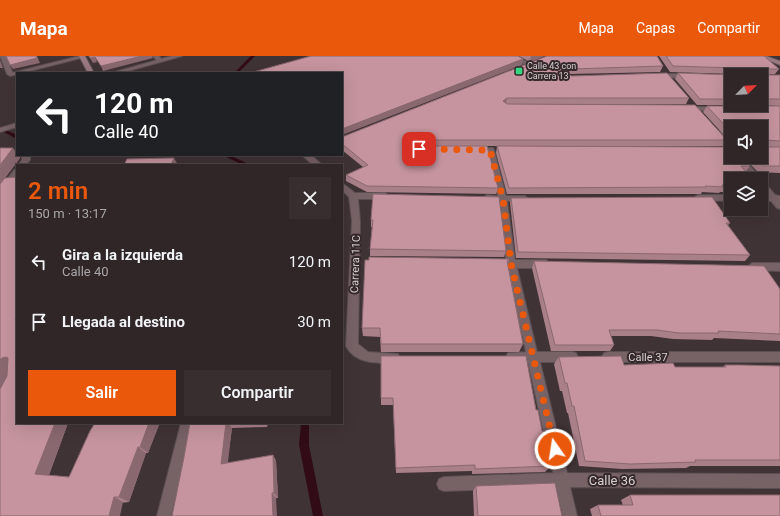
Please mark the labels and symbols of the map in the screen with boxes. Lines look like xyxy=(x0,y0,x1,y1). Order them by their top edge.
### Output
place label: Calle 43 con Carrera 13 xyxy=(527,61,576,81)
marker: Calle 43 con Carrera 13 xyxy=(514,66,524,76)
north arrow xyxy=(724,68,768,112)
pin xyxy=(402,132,436,166)
street label: Carrera 11C xyxy=(348,235,363,293)
street label: Calle 37 xyxy=(628,351,668,364)
position arrow xyxy=(534,428,576,470)
street label: Calle 36 xyxy=(589,473,635,488)

